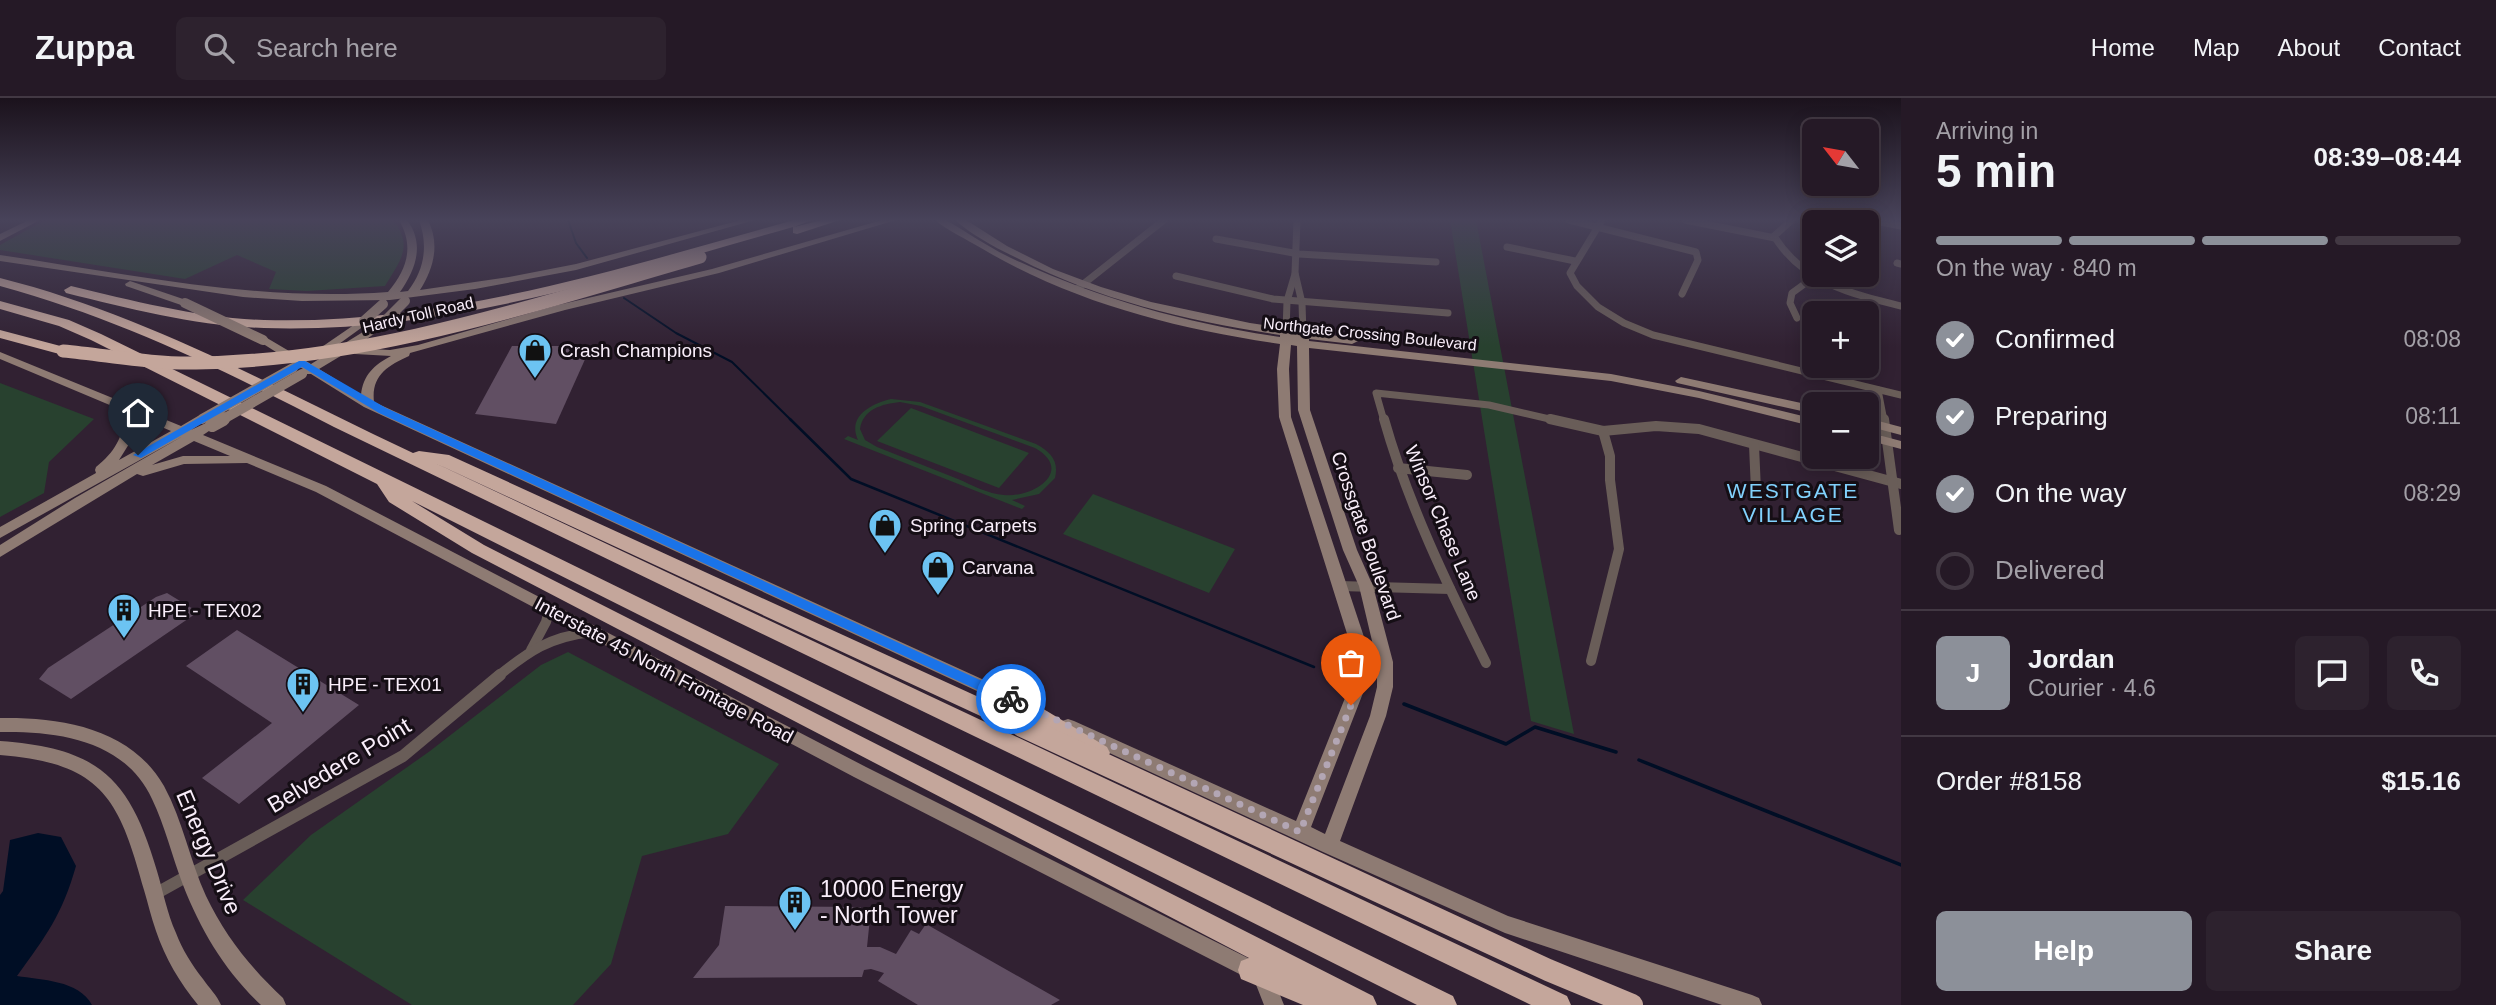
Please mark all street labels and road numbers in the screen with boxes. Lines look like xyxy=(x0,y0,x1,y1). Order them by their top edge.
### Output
street label: Hardy Toll Road xyxy=(361,294,475,336)
street label: Northgate Crossing Boulevard xyxy=(1263,314,1477,354)
street label: Winsor Chase Lane xyxy=(1401,442,1485,604)
street label: Crossgate Boulevard xyxy=(1327,449,1405,623)
street label: Interstate 45 North Frontage Road xyxy=(531,593,797,747)
street label: Belvedere Point xyxy=(263,712,416,818)
street label: Energy Drive xyxy=(171,786,247,918)

